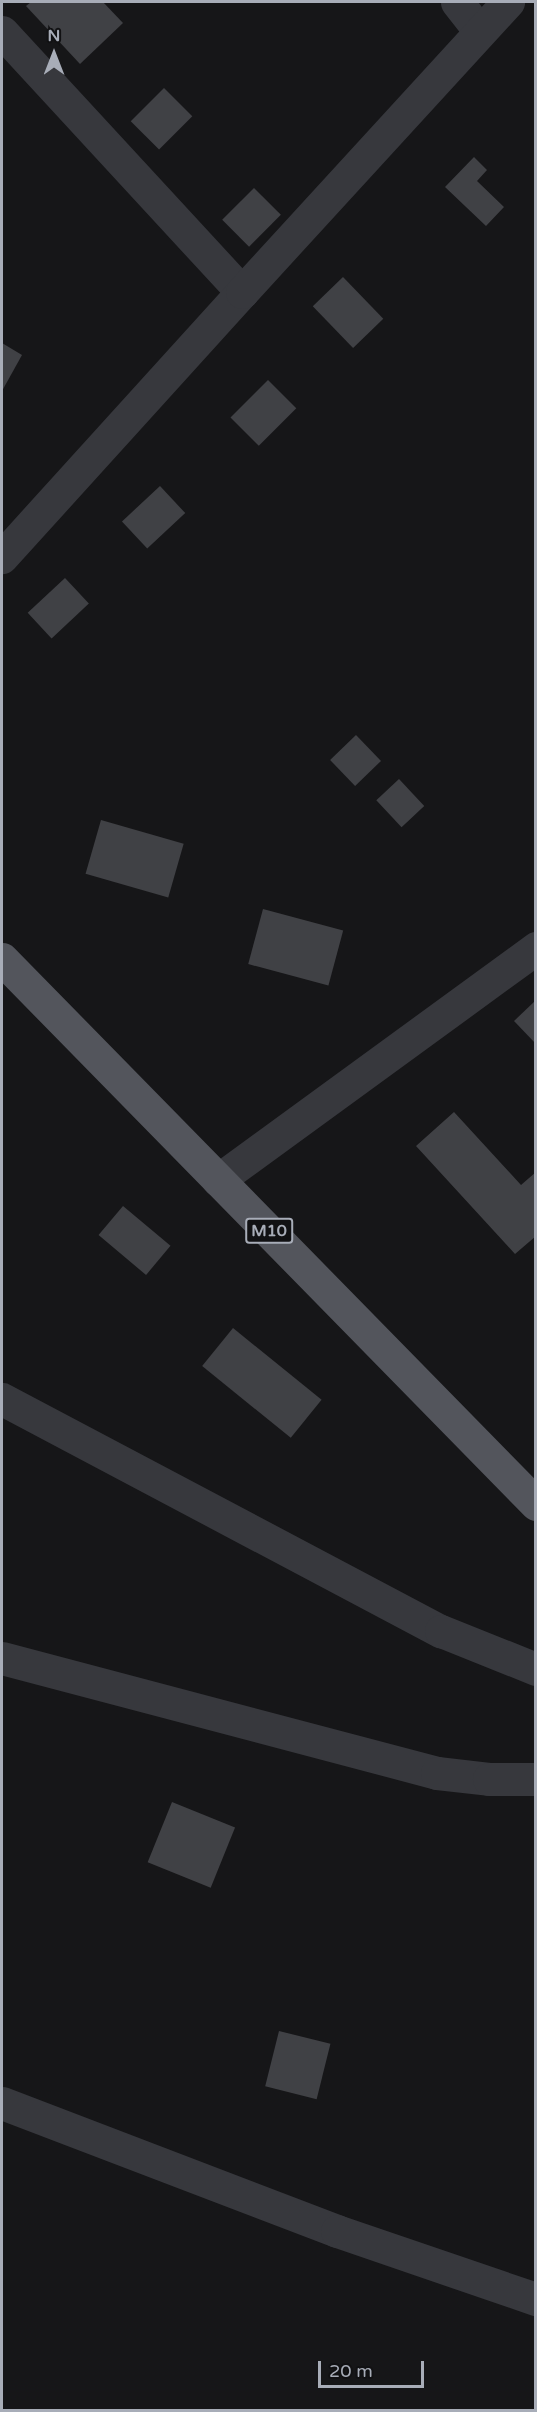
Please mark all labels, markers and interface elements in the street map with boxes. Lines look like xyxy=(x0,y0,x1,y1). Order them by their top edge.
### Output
north arrow xyxy=(24,24,84,84)
text: N xyxy=(48,26,60,46)
road number: M10 xyxy=(245,1218,293,1244)
scale bar xyxy=(321,2349,428,2387)
text: 20 m xyxy=(329,2360,373,2382)

